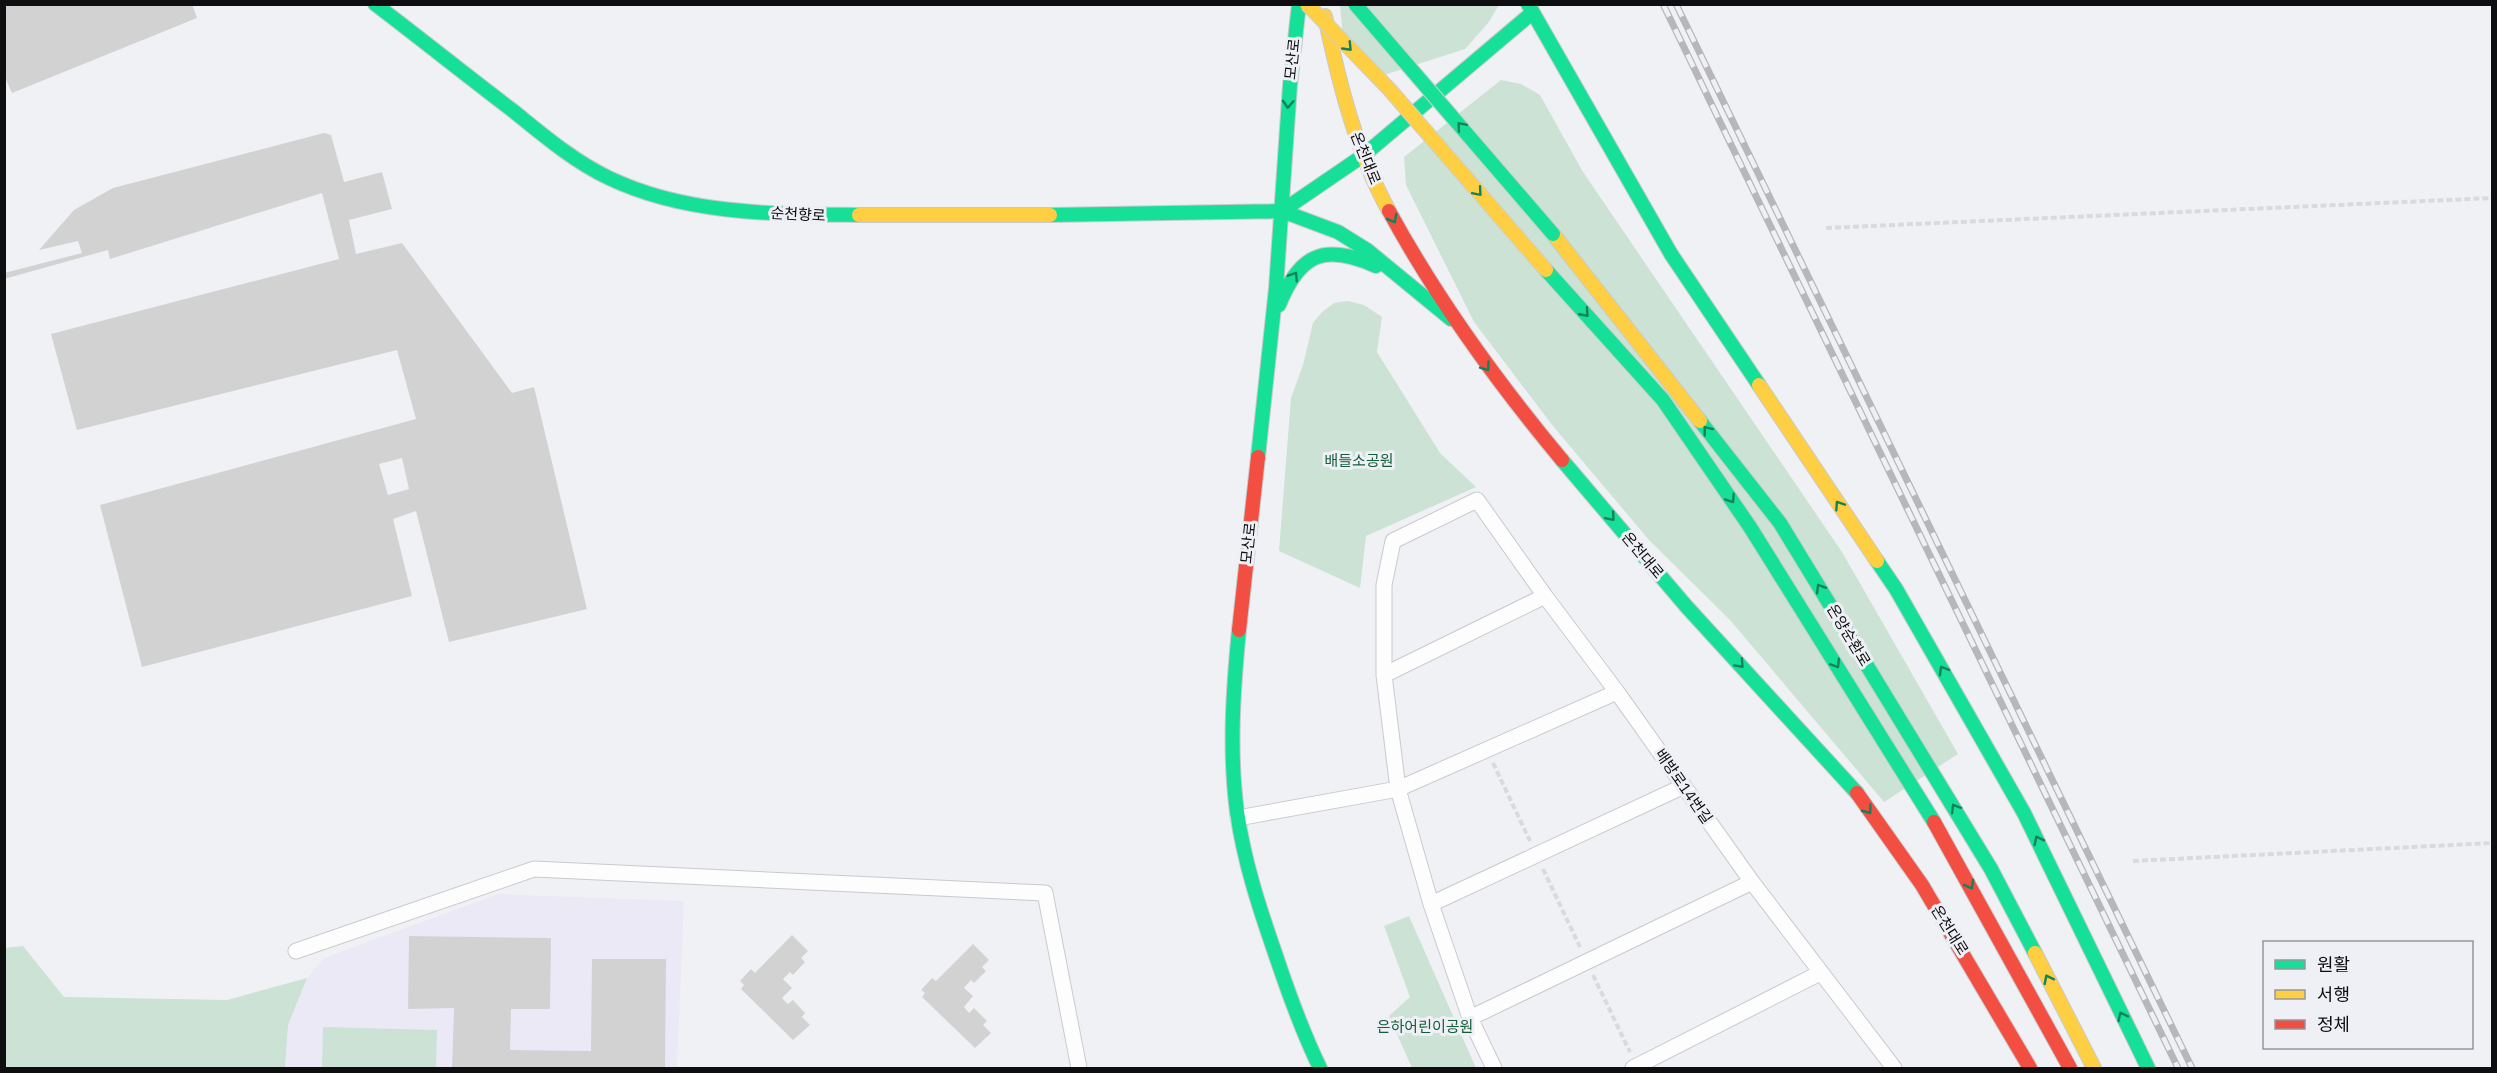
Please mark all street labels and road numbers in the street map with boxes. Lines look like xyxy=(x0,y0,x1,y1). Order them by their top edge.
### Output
street label: 모산로 xyxy=(1280,37,1304,81)
street label: 온천대로 xyxy=(1347,129,1385,187)
street label: 순천향로 xyxy=(770,203,826,225)
street label: 모산로 xyxy=(1236,521,1260,565)
street label: 온천대로 xyxy=(1618,528,1668,582)
street label: 온양순환로 xyxy=(1823,601,1875,669)
street label: 배방로14번길 xyxy=(1651,745,1717,827)
street label: 온천대로 xyxy=(1927,902,1973,958)

